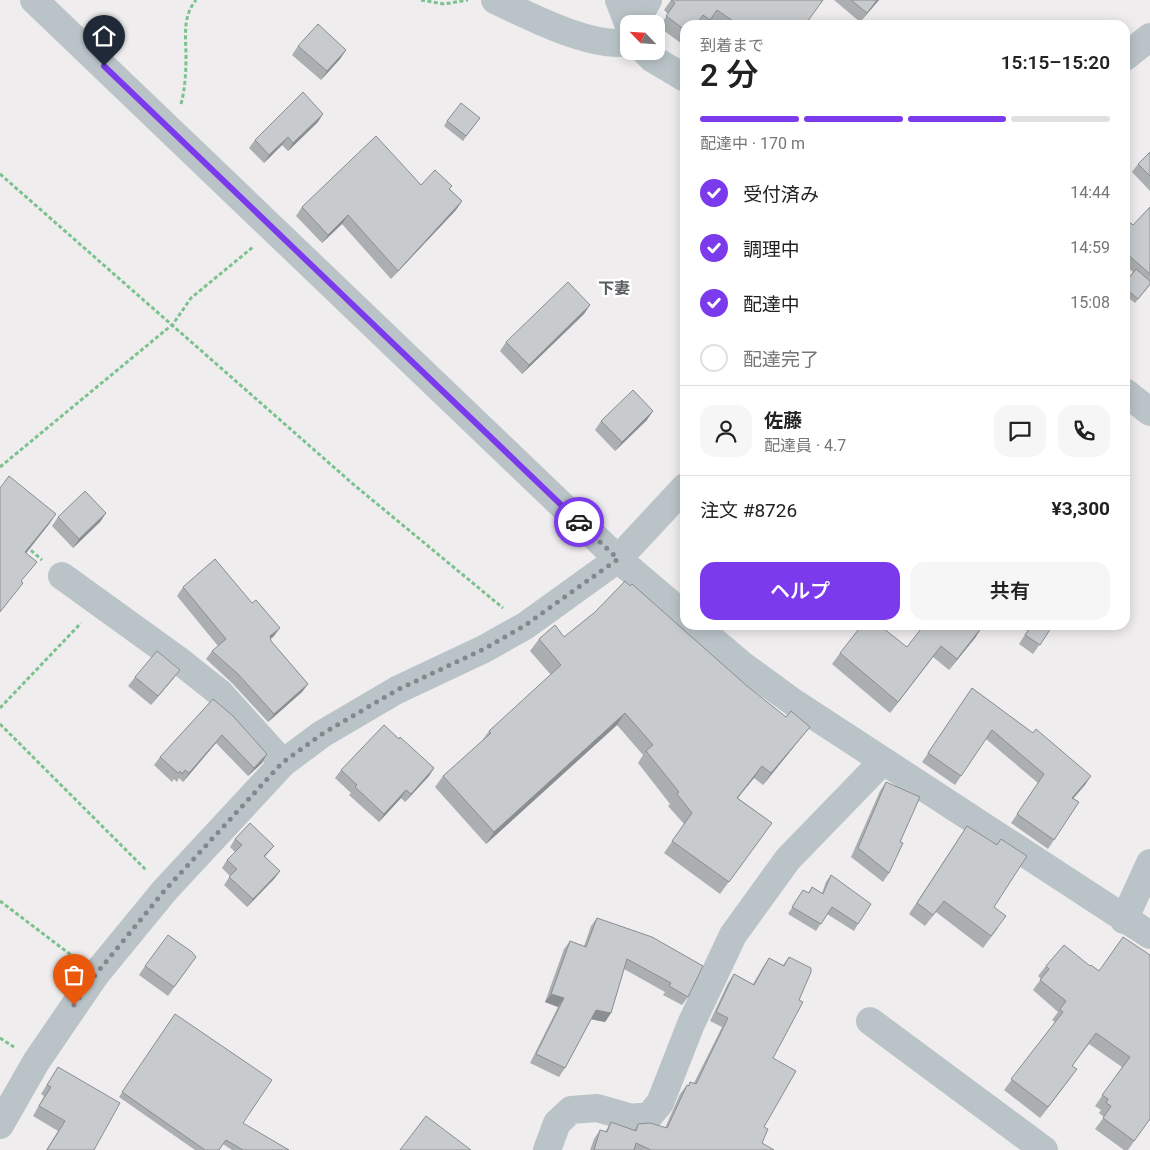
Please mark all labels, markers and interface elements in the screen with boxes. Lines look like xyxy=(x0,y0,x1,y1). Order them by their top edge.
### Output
pin xyxy=(83,15,125,66)
north arrow xyxy=(620,15,665,60)
map controls xyxy=(620,15,665,60)
icon: home xyxy=(90,22,118,50)
text: 到着まで xyxy=(700,36,764,55)
text: 15:15–15:20 xyxy=(1001,51,1110,74)
text: 2 分 xyxy=(700,56,758,94)
text: 配達中 · 170 m xyxy=(700,134,805,153)
icon: check xyxy=(700,179,728,207)
text: 受付済み xyxy=(743,183,819,206)
text: 14:44 xyxy=(1070,183,1110,202)
icon: check xyxy=(700,234,728,262)
text: 調理中 xyxy=(743,238,800,261)
text: 14:59 xyxy=(1070,238,1110,257)
district label: 下妻 xyxy=(598,279,630,298)
icon: check xyxy=(700,289,728,317)
text: 配達中 xyxy=(743,293,800,316)
text: 15:08 xyxy=(1070,293,1110,312)
text: 配達完了 xyxy=(743,348,819,371)
button: person xyxy=(700,405,752,457)
button: chat xyxy=(994,405,1046,457)
button: phone xyxy=(1058,405,1110,457)
text: 佐藤 xyxy=(764,409,802,432)
text: 配達員 · 4.7 xyxy=(764,436,846,455)
courier xyxy=(554,497,604,547)
text: ¥3,300 xyxy=(1052,497,1110,520)
text: 注文 #8726 xyxy=(700,499,797,522)
icon: car xyxy=(565,508,593,536)
button: ヘルプ xyxy=(700,562,900,620)
button: 共有 xyxy=(910,562,1110,620)
pin xyxy=(53,954,95,1005)
icon: bag xyxy=(60,961,88,989)

